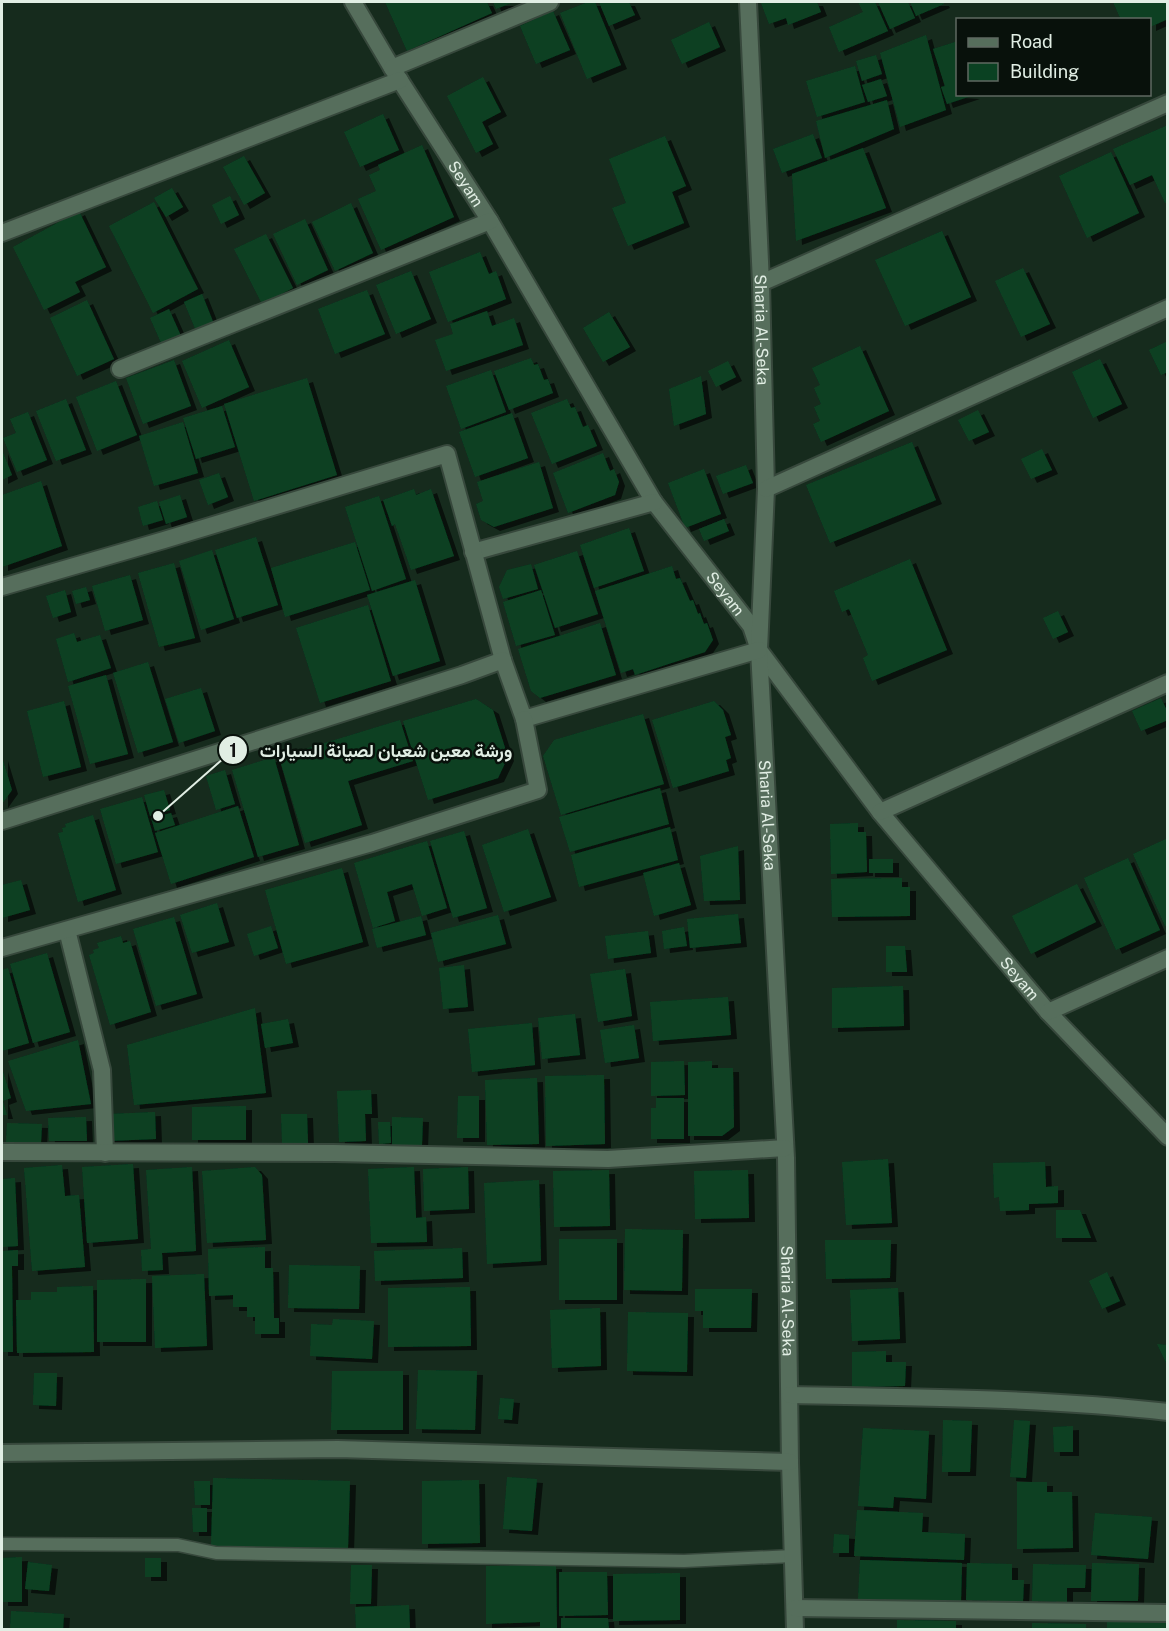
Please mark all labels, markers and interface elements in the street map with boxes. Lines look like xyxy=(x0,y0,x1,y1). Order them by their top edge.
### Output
legend xyxy=(956,18,1151,96)
text: Road xyxy=(1010,31,1053,52)
text: Building xyxy=(1010,61,1079,82)
street label: Seyam xyxy=(444,157,487,210)
street label: Sharia Al-Seka xyxy=(751,274,772,385)
street label: Seyam xyxy=(702,568,748,620)
callout: ورشة معين شعبان لصيانة السيارات xyxy=(218,732,525,768)
text: 1 xyxy=(229,740,237,761)
text: ورشة معين شعبان لصيانة السيارات xyxy=(260,740,512,762)
street label: Sharia Al-Seka xyxy=(755,759,780,871)
street label: Seyam xyxy=(996,953,1043,1004)
street label: Sharia Al-Seka xyxy=(777,1245,798,1356)

